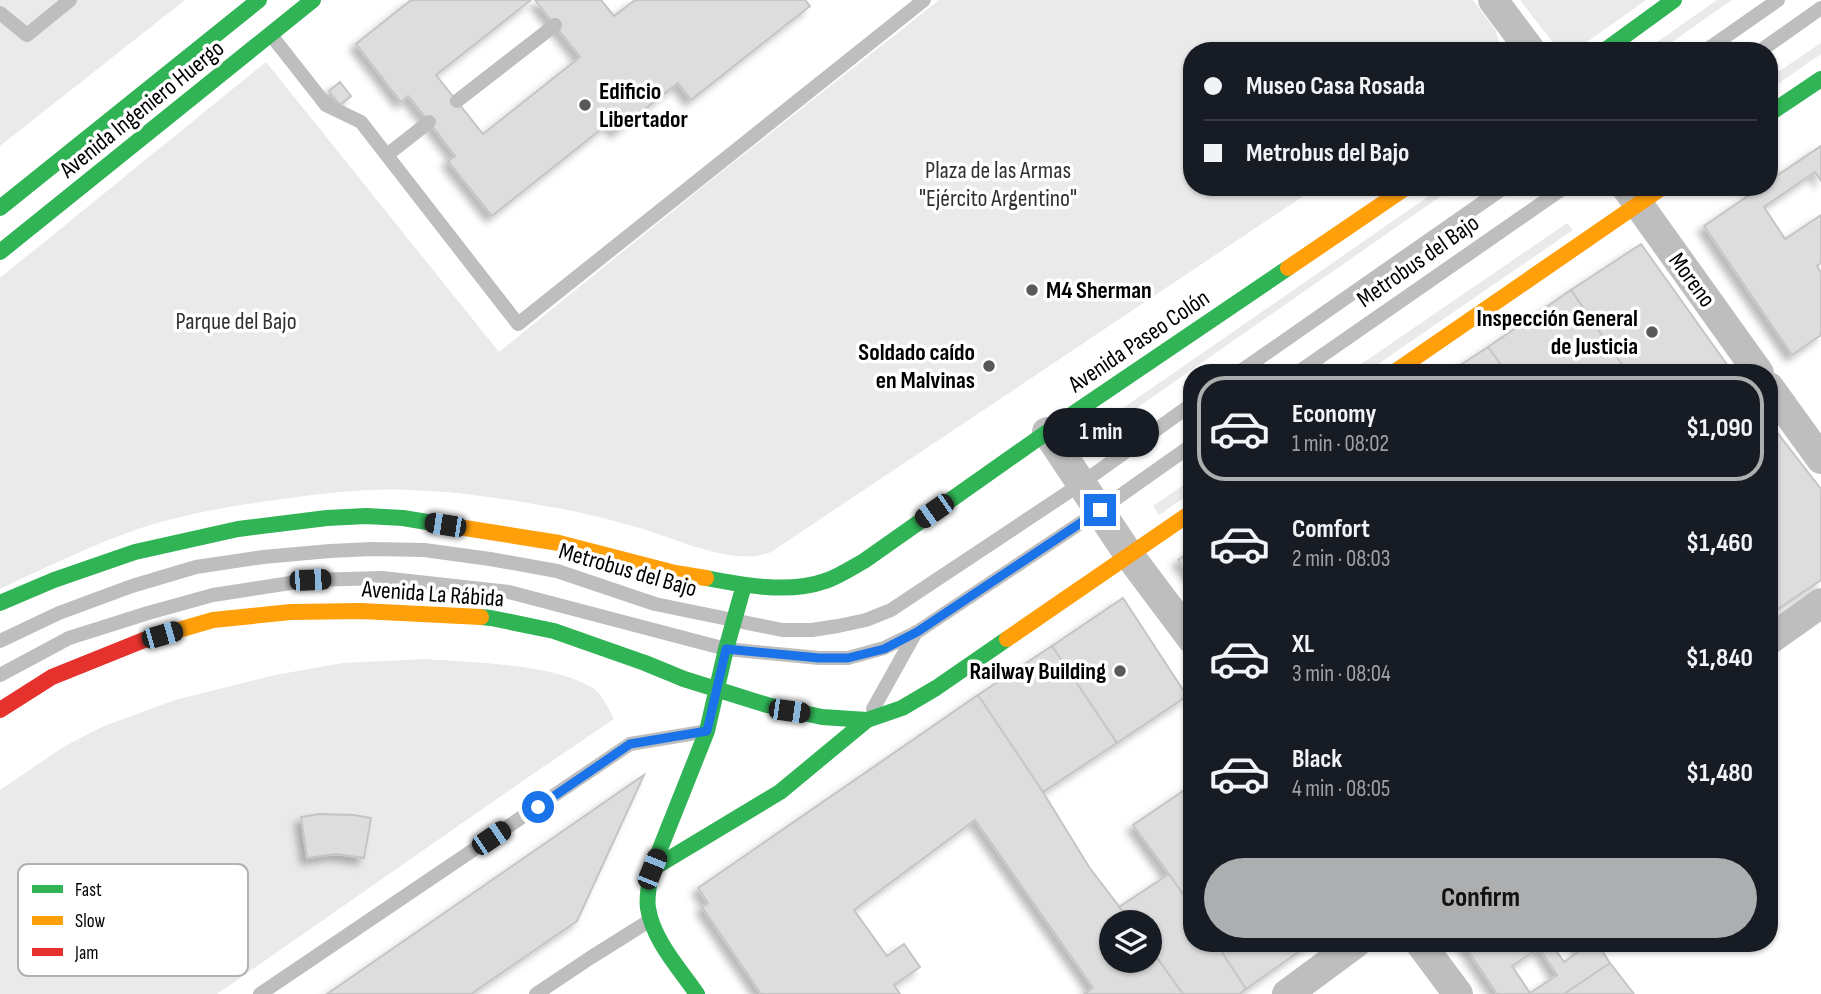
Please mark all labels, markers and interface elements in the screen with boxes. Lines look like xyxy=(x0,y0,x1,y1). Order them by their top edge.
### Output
street label: Avenida Ingeniero Huergo xyxy=(53,34,230,185)
text: Museo Casa Rosada xyxy=(1246,71,1425,102)
place label: Edificio Libertador xyxy=(599,77,688,134)
marker: Edificio Libertador xyxy=(577,97,593,113)
text: Metrobus del Bajo xyxy=(1246,138,1409,169)
park label: Plaza de las Armas "Ejército Argentino" xyxy=(919,156,1077,213)
street label: Metrobus del Bajo xyxy=(1351,208,1485,314)
street label: Moreno xyxy=(1662,247,1722,313)
place label: M4 Sherman xyxy=(1046,276,1152,305)
marker: M4 Sherman xyxy=(1024,282,1040,298)
street label: Avenida Paseo Colón xyxy=(1062,283,1215,399)
place label: Inspección General de Justicia xyxy=(1477,304,1638,361)
park label: Parque del Bajo xyxy=(175,307,297,336)
marker: Inspección General de Justicia xyxy=(1644,324,1660,340)
place label: Soldado caído en Malvinas xyxy=(858,338,975,395)
marker: Soldado caído en Malvinas xyxy=(981,358,997,374)
icon: car xyxy=(1208,397,1271,460)
text: Economy xyxy=(1292,399,1376,430)
callout: 1 min xyxy=(1042,408,1158,458)
text: $1,090 xyxy=(1686,413,1753,444)
text: 1 min xyxy=(1080,418,1122,446)
text: 1 min · 08:02 xyxy=(1292,430,1389,458)
car xyxy=(911,490,958,532)
route end xyxy=(1084,494,1116,526)
car xyxy=(423,511,468,539)
icon: car xyxy=(1208,512,1271,575)
text: Comfort xyxy=(1292,514,1370,545)
text: $1,460 xyxy=(1686,528,1753,559)
street label: Metrobus del Bajo xyxy=(556,536,700,604)
text: 2 min · 08:03 xyxy=(1292,545,1390,573)
car xyxy=(289,569,332,591)
street label: Avenida La Rábida xyxy=(360,575,505,613)
car xyxy=(139,619,186,651)
icon: car xyxy=(1208,627,1271,690)
text: XL xyxy=(1292,629,1314,660)
text: $1,840 xyxy=(1686,643,1753,674)
place label: Railway Building xyxy=(970,657,1106,686)
text: 3 min · 08:04 xyxy=(1292,660,1391,688)
marker: Railway Building xyxy=(1112,663,1128,679)
car xyxy=(767,698,812,724)
icon: car xyxy=(1208,742,1271,805)
text: Black xyxy=(1292,744,1342,775)
text: $1,480 xyxy=(1686,758,1753,789)
text: 4 min · 08:05 xyxy=(1292,775,1390,803)
route start xyxy=(522,791,554,823)
car xyxy=(468,818,515,858)
car xyxy=(635,846,670,892)
button: Confirm xyxy=(1204,858,1757,938)
legend xyxy=(18,864,248,976)
text: Fast xyxy=(75,879,102,902)
text: Slow xyxy=(75,910,105,933)
map controls xyxy=(1099,910,1162,973)
button: layers xyxy=(1099,910,1162,973)
text: Jam xyxy=(74,942,98,965)

